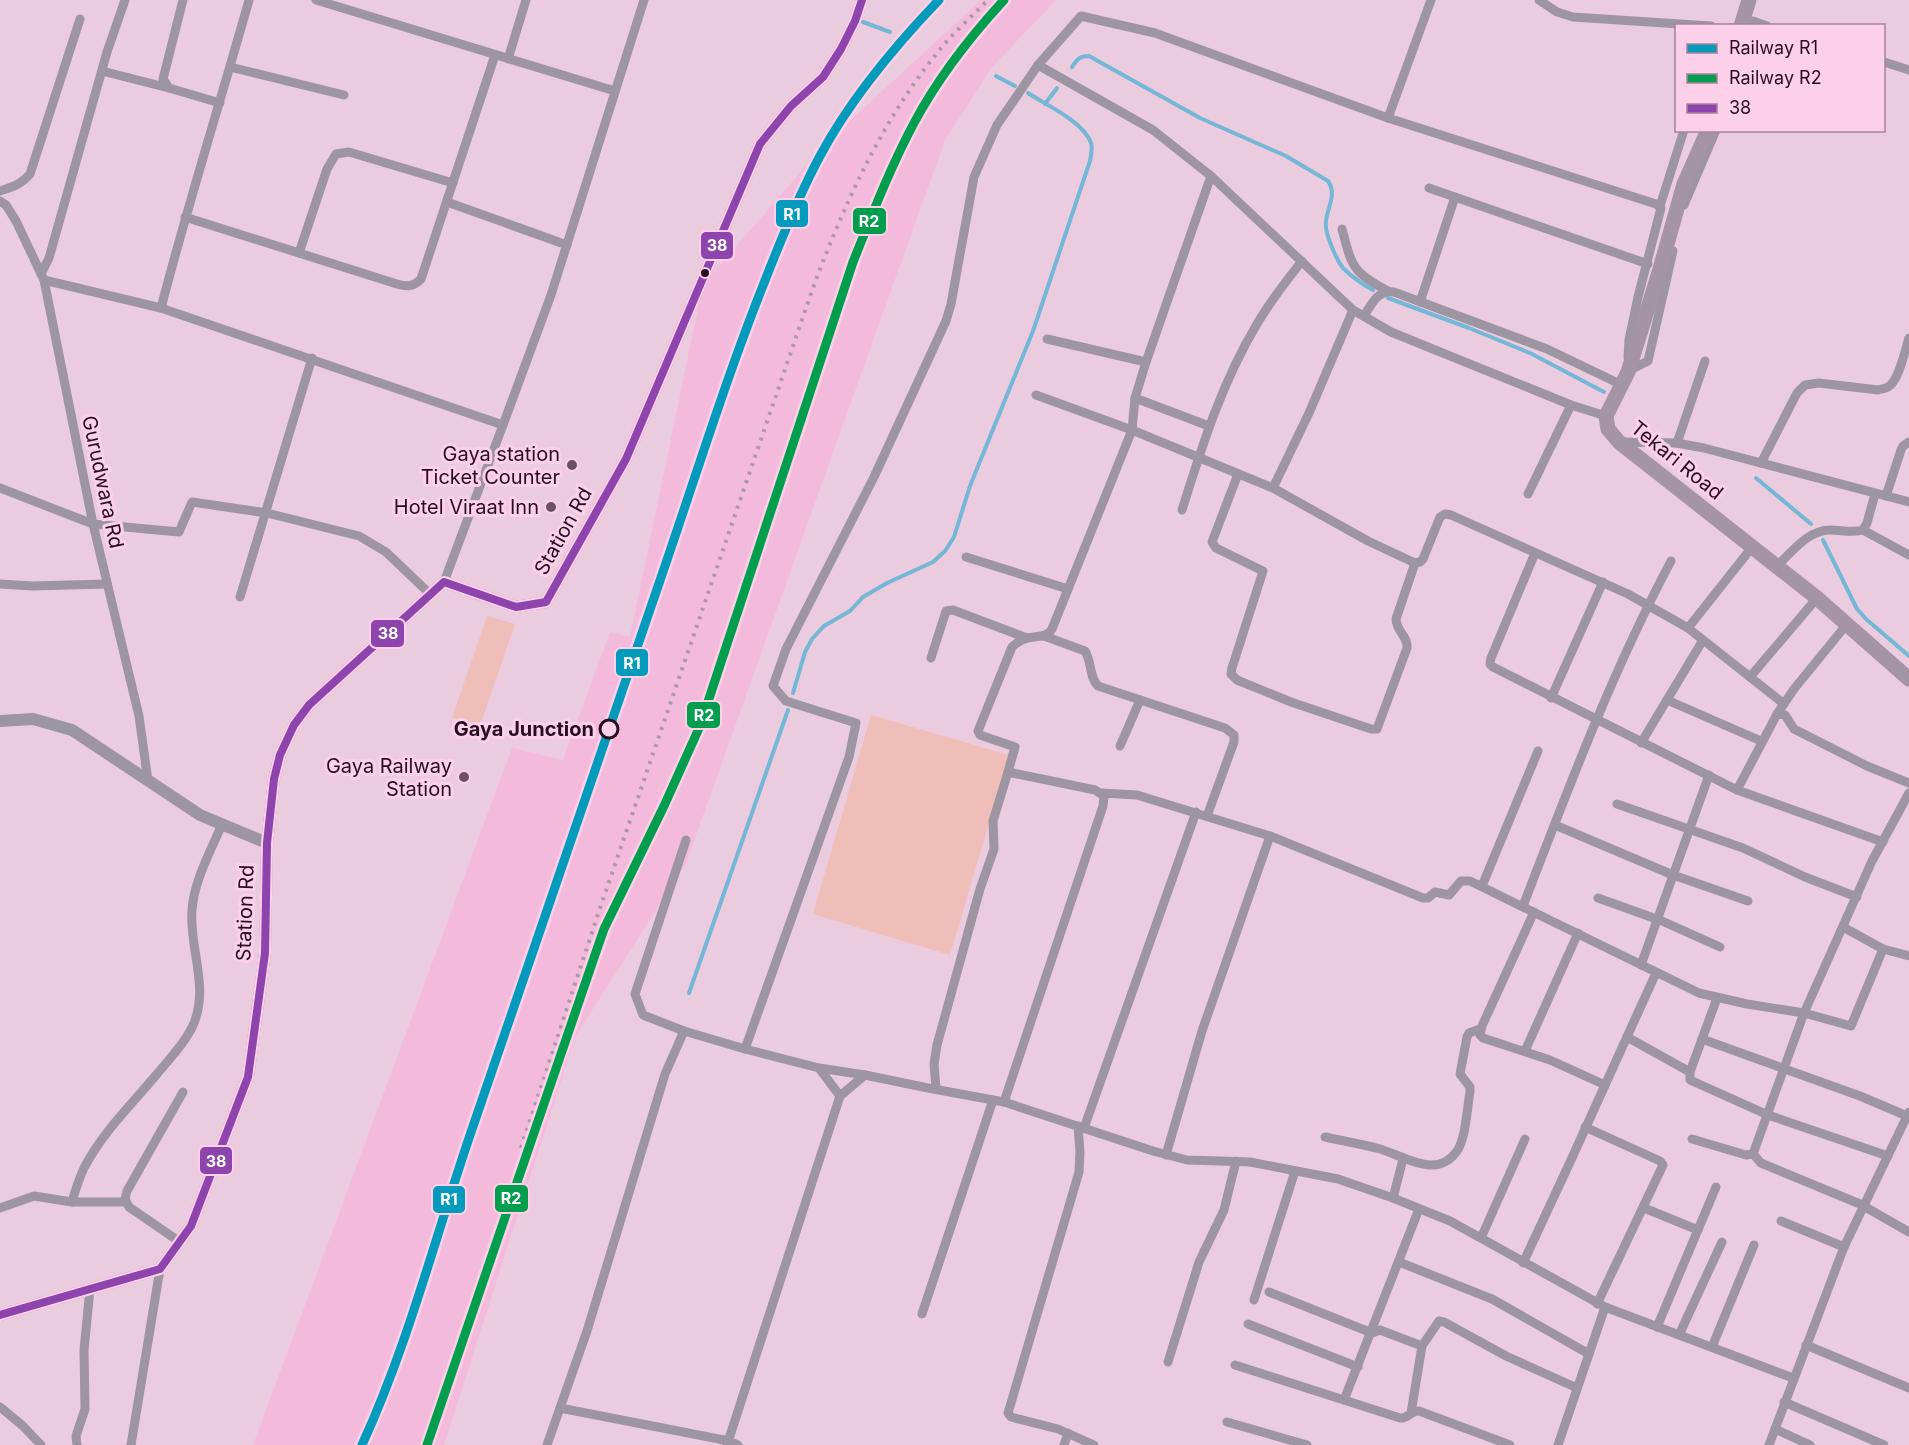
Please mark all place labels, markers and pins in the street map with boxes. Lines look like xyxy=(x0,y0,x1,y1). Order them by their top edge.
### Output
unlabelled marker xyxy=(699,267,711,279)
place label: Gaya station Ticket Counter xyxy=(421,442,560,489)
marker: Gaya station Ticket Counter xyxy=(565,458,579,472)
place label: Hotel Viraat Inn xyxy=(394,495,539,519)
marker: Hotel Viraat Inn xyxy=(544,500,558,514)
place label: Gaya Junction xyxy=(454,717,594,741)
marker: Gaya Junction xyxy=(599,719,619,739)
place label: Gaya Railway Station xyxy=(326,754,452,801)
marker: Gaya Railway Station xyxy=(457,770,471,784)

